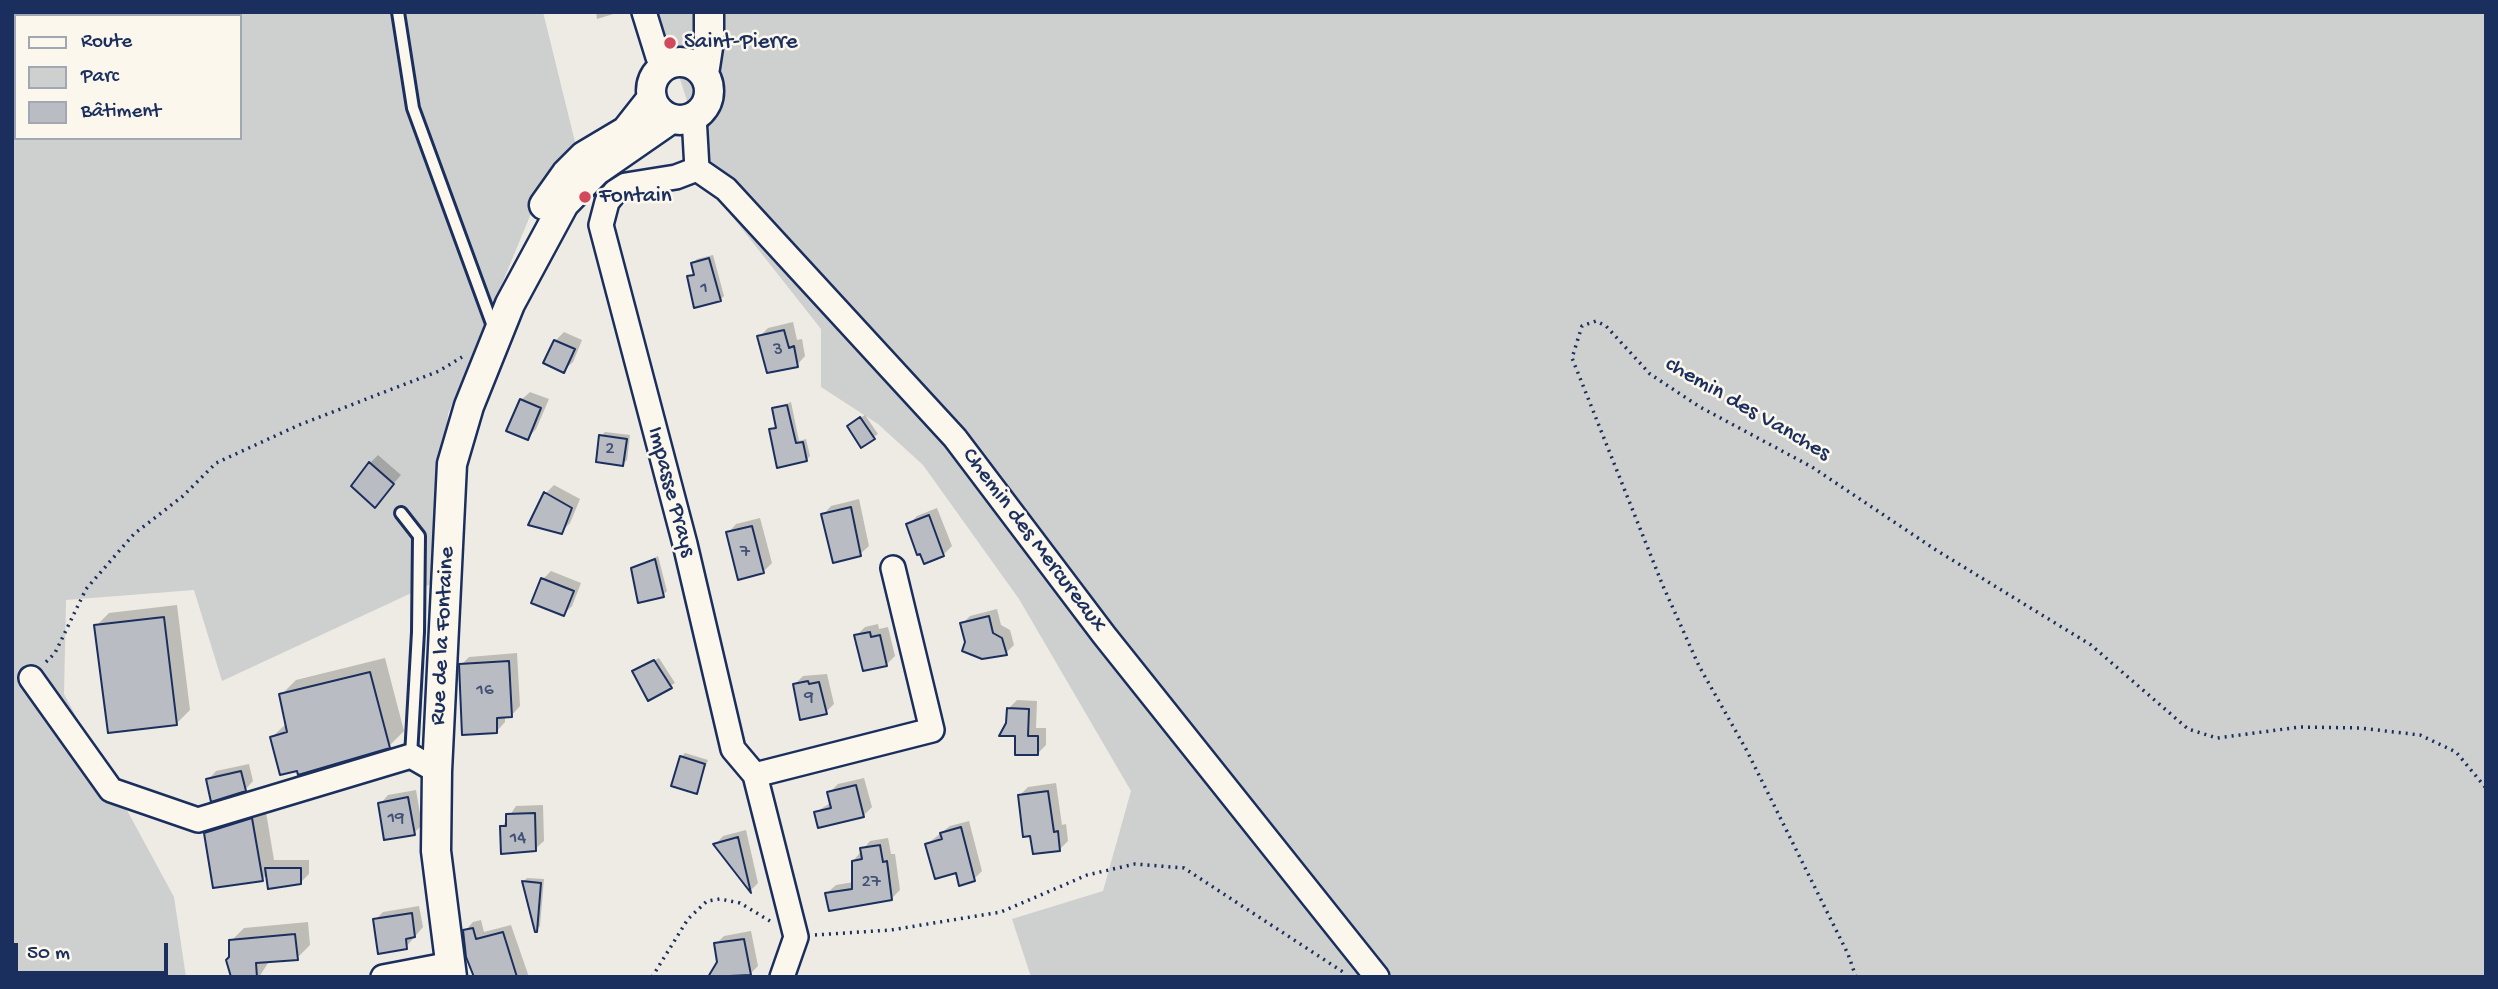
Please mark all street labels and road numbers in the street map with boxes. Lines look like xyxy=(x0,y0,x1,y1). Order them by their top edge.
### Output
street label: chemin des Vanches xyxy=(1660,352,1834,468)
street label: Impasse Prays xyxy=(639,424,701,560)
street label: Chemin des Mercureaux xyxy=(955,443,1111,639)
street label: Rue de la Fontaine xyxy=(426,546,462,726)

